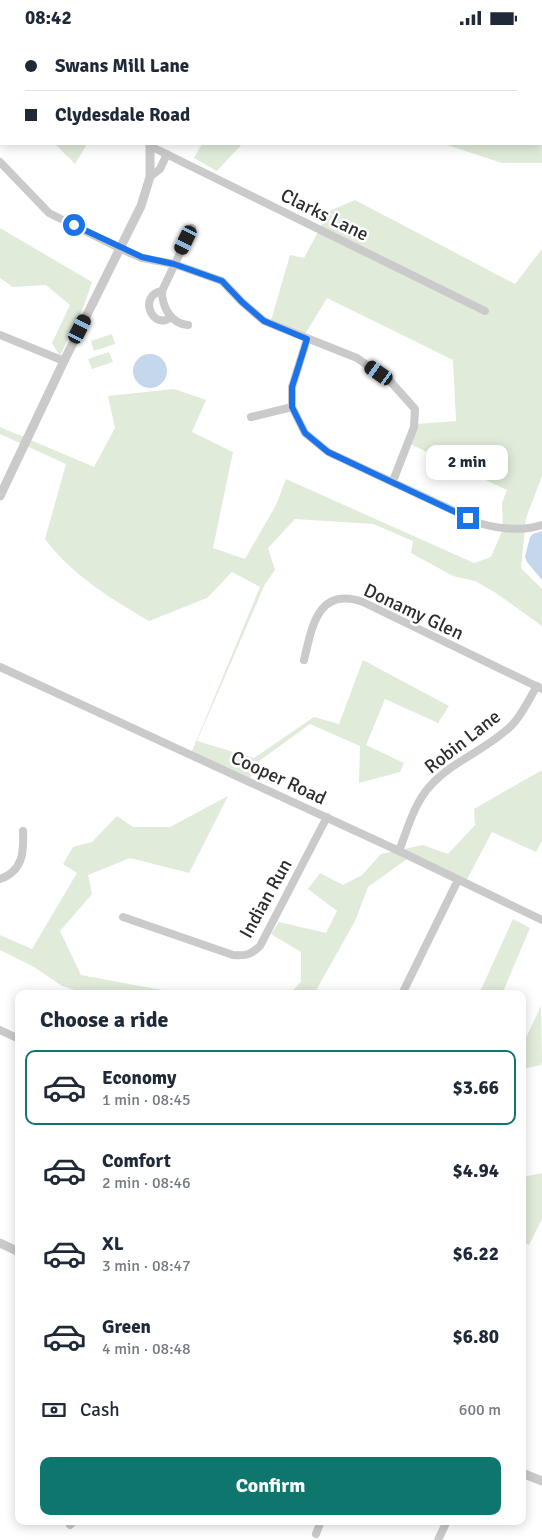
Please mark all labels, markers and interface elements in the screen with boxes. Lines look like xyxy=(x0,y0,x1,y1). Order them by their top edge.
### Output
text: 08:42 xyxy=(25,6,72,30)
text: Swans Mill Lane xyxy=(55,54,189,78)
text: Clydesdale Road xyxy=(55,103,190,127)
street label: Clarks Lane xyxy=(277,183,373,247)
route start xyxy=(63,214,85,236)
car xyxy=(172,223,199,257)
car xyxy=(66,312,93,346)
car xyxy=(362,358,395,388)
callout: 2 min xyxy=(427,445,509,481)
text: 2 min xyxy=(448,452,486,472)
route end xyxy=(457,507,479,529)
street label: Donamy Glen xyxy=(360,578,467,646)
street label: Robin Lane xyxy=(420,705,505,779)
street label: Cooper Road xyxy=(227,745,330,810)
street label: Indian Run xyxy=(234,855,297,942)
text: Choose a ride xyxy=(40,1006,168,1033)
icon: car xyxy=(42,1065,87,1110)
text: Economy xyxy=(102,1066,176,1090)
text: $3.66 xyxy=(453,1076,499,1100)
text: 1 min · 08:45 xyxy=(102,1090,191,1110)
icon: car xyxy=(42,1148,87,1193)
text: Comfort xyxy=(102,1149,171,1173)
text: $4.94 xyxy=(453,1159,499,1183)
text: 2 min · 08:46 xyxy=(102,1173,191,1193)
icon: car xyxy=(42,1231,87,1276)
text: XL xyxy=(102,1232,124,1256)
text: $6.22 xyxy=(453,1242,499,1266)
text: 3 min · 08:47 xyxy=(102,1256,191,1276)
icon: car xyxy=(42,1314,87,1359)
text: Green xyxy=(102,1315,151,1339)
text: $6.80 xyxy=(453,1325,499,1349)
text: 4 min · 08:48 xyxy=(102,1339,191,1359)
icon: cash xyxy=(40,1396,68,1424)
text: Cash xyxy=(80,1398,120,1422)
text: 600 m xyxy=(459,1400,501,1420)
button: Confirm xyxy=(40,1457,501,1515)

